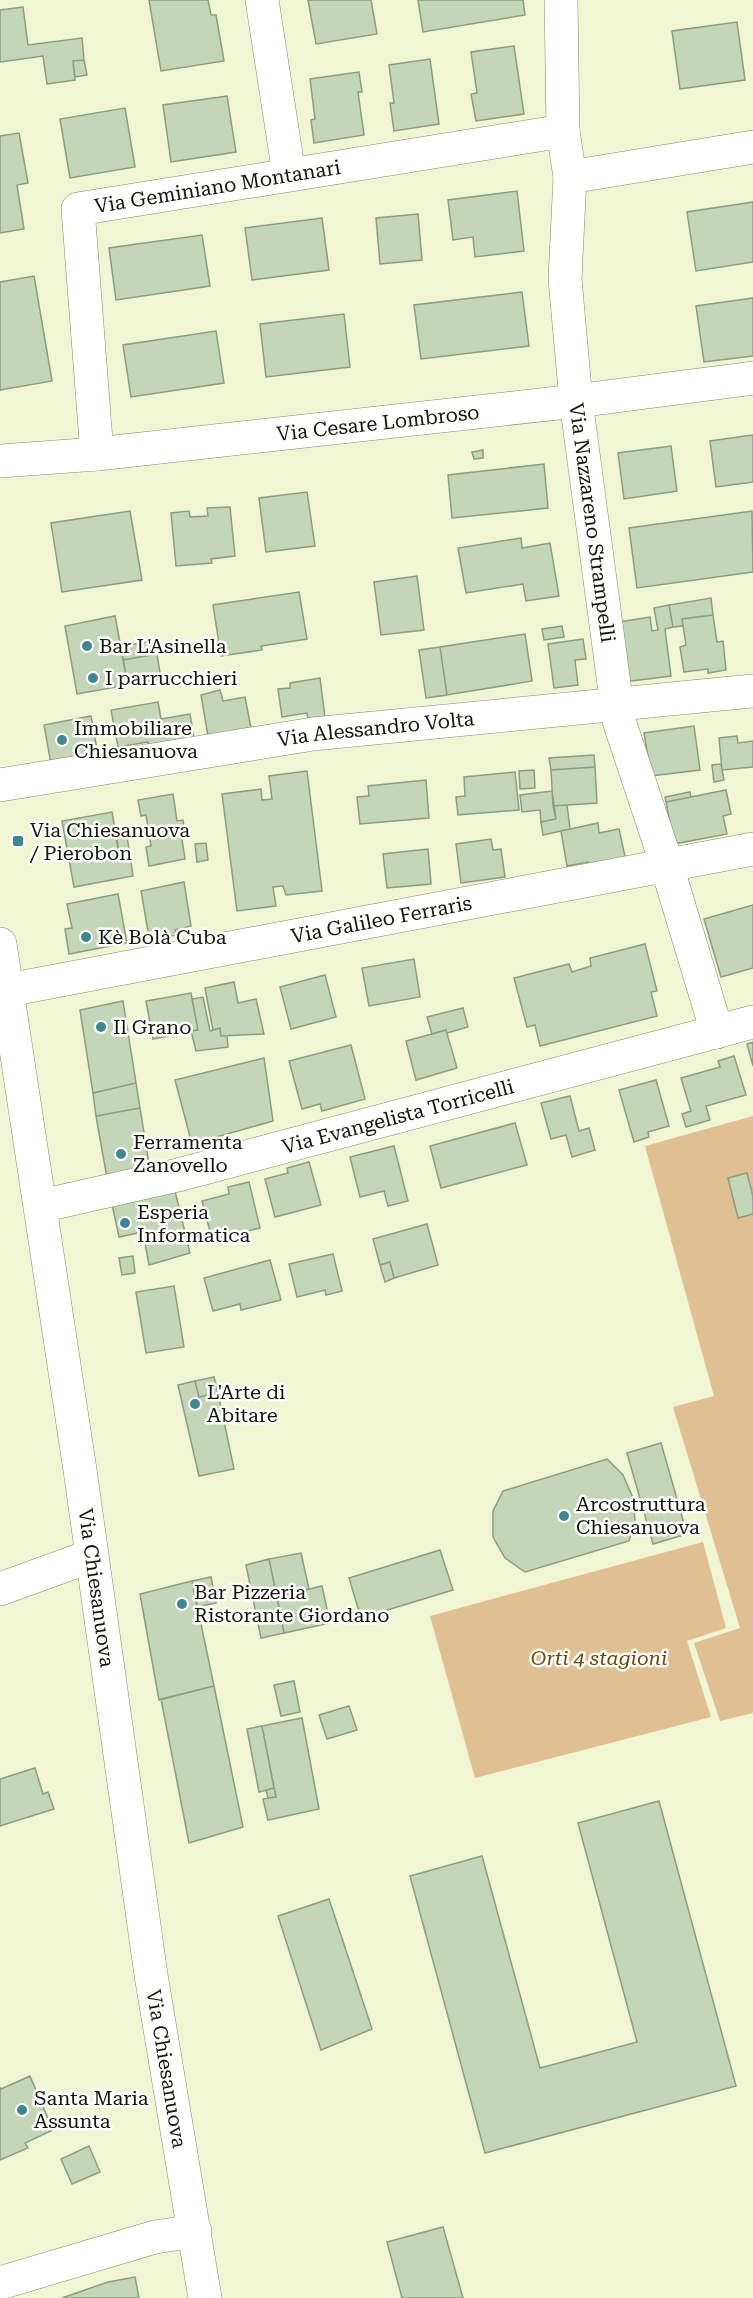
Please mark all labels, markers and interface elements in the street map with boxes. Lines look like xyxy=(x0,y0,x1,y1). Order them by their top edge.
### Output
street label: Via Geminiano Montanari xyxy=(93,155,342,218)
street label: Via Cesare Lombroso xyxy=(275,400,481,446)
street label: Via Nazzareno Strampelli xyxy=(564,401,620,644)
place label: Bar L'Asinella xyxy=(99,634,227,658)
marker: Bar L'Asinella xyxy=(80,639,94,653)
place label: I parrucchieri xyxy=(105,666,237,690)
marker: I parrucchieri xyxy=(86,671,100,685)
street label: Via Alessandro Volta xyxy=(275,706,475,752)
place label: Immobiliare Chiesanuova xyxy=(74,716,198,763)
marker: Immobiliare Chiesanuova xyxy=(55,733,69,747)
place label: Via Chiesanuova / Pierobon xyxy=(29,818,190,865)
marker: Via Chiesanuova / Pierobon xyxy=(11,834,25,848)
street label: Via Galileo Ferraris xyxy=(289,890,474,948)
place label: Kè Bolà Cuba xyxy=(98,925,227,949)
marker: Kè Bolà Cuba xyxy=(79,930,93,944)
place label: Il Grano xyxy=(113,1015,191,1039)
marker: Il Grano xyxy=(94,1020,108,1034)
street label: Via Evangelista Torricelli xyxy=(279,1074,516,1159)
place label: Ferramenta Zanovello xyxy=(133,1130,243,1177)
marker: Ferramenta Zanovello xyxy=(114,1147,128,1161)
place label: Esperia Informatica xyxy=(137,1200,251,1247)
marker: Esperia Informatica xyxy=(118,1216,132,1230)
place label: L'Arte di Abitare xyxy=(207,1380,285,1427)
marker: L'Arte di Abitare xyxy=(188,1397,202,1411)
place label: Arcostruttura Chiesanuova xyxy=(576,1492,706,1539)
street label: Via Chiesanuova xyxy=(74,1507,120,1669)
marker: Arcostruttura Chiesanuova xyxy=(557,1509,571,1523)
place label: Bar Pizzeria Ristorante Giordano xyxy=(194,1580,389,1627)
marker: Bar Pizzeria Ristorante Giordano xyxy=(175,1597,189,1611)
park label: Orti 4 stagioni xyxy=(531,1646,667,1670)
street label: Via Chiesanuova xyxy=(142,1988,192,2150)
place label: Santa Maria Assunta xyxy=(34,2086,149,2133)
marker: Santa Maria Assunta xyxy=(15,2103,29,2117)

